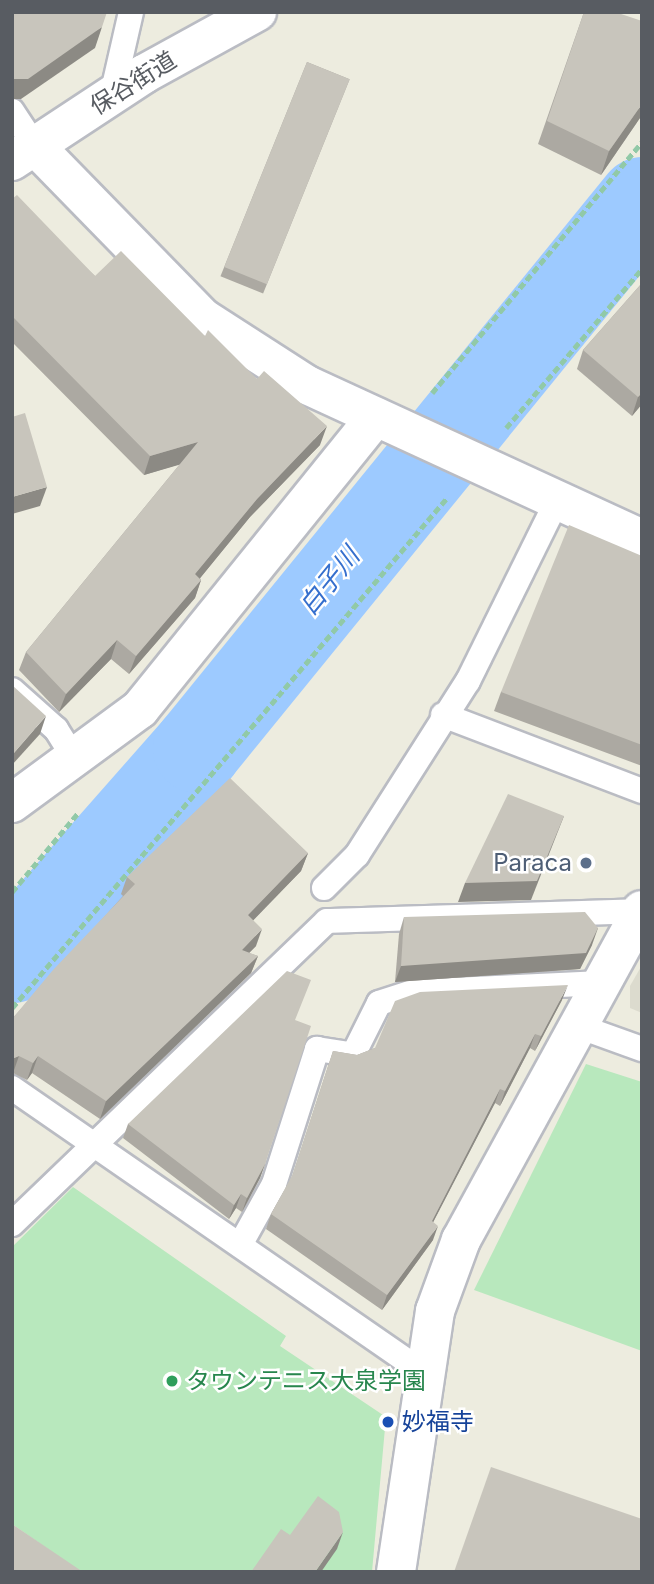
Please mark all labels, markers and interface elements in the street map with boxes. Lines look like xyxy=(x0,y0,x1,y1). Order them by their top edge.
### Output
street label: 保谷街道 xyxy=(85,45,181,121)
water label: 白子川 xyxy=(292,541,366,621)
place label: Paraca xyxy=(493,849,572,877)
marker: Paraca xyxy=(578,855,594,871)
place label: タウンテニス大泉学園 xyxy=(186,1367,426,1395)
marker: タウンテニス大泉学園 xyxy=(164,1373,180,1389)
place label: 妙福寺 xyxy=(402,1408,474,1436)
marker: 妙福寺 xyxy=(380,1414,396,1430)

